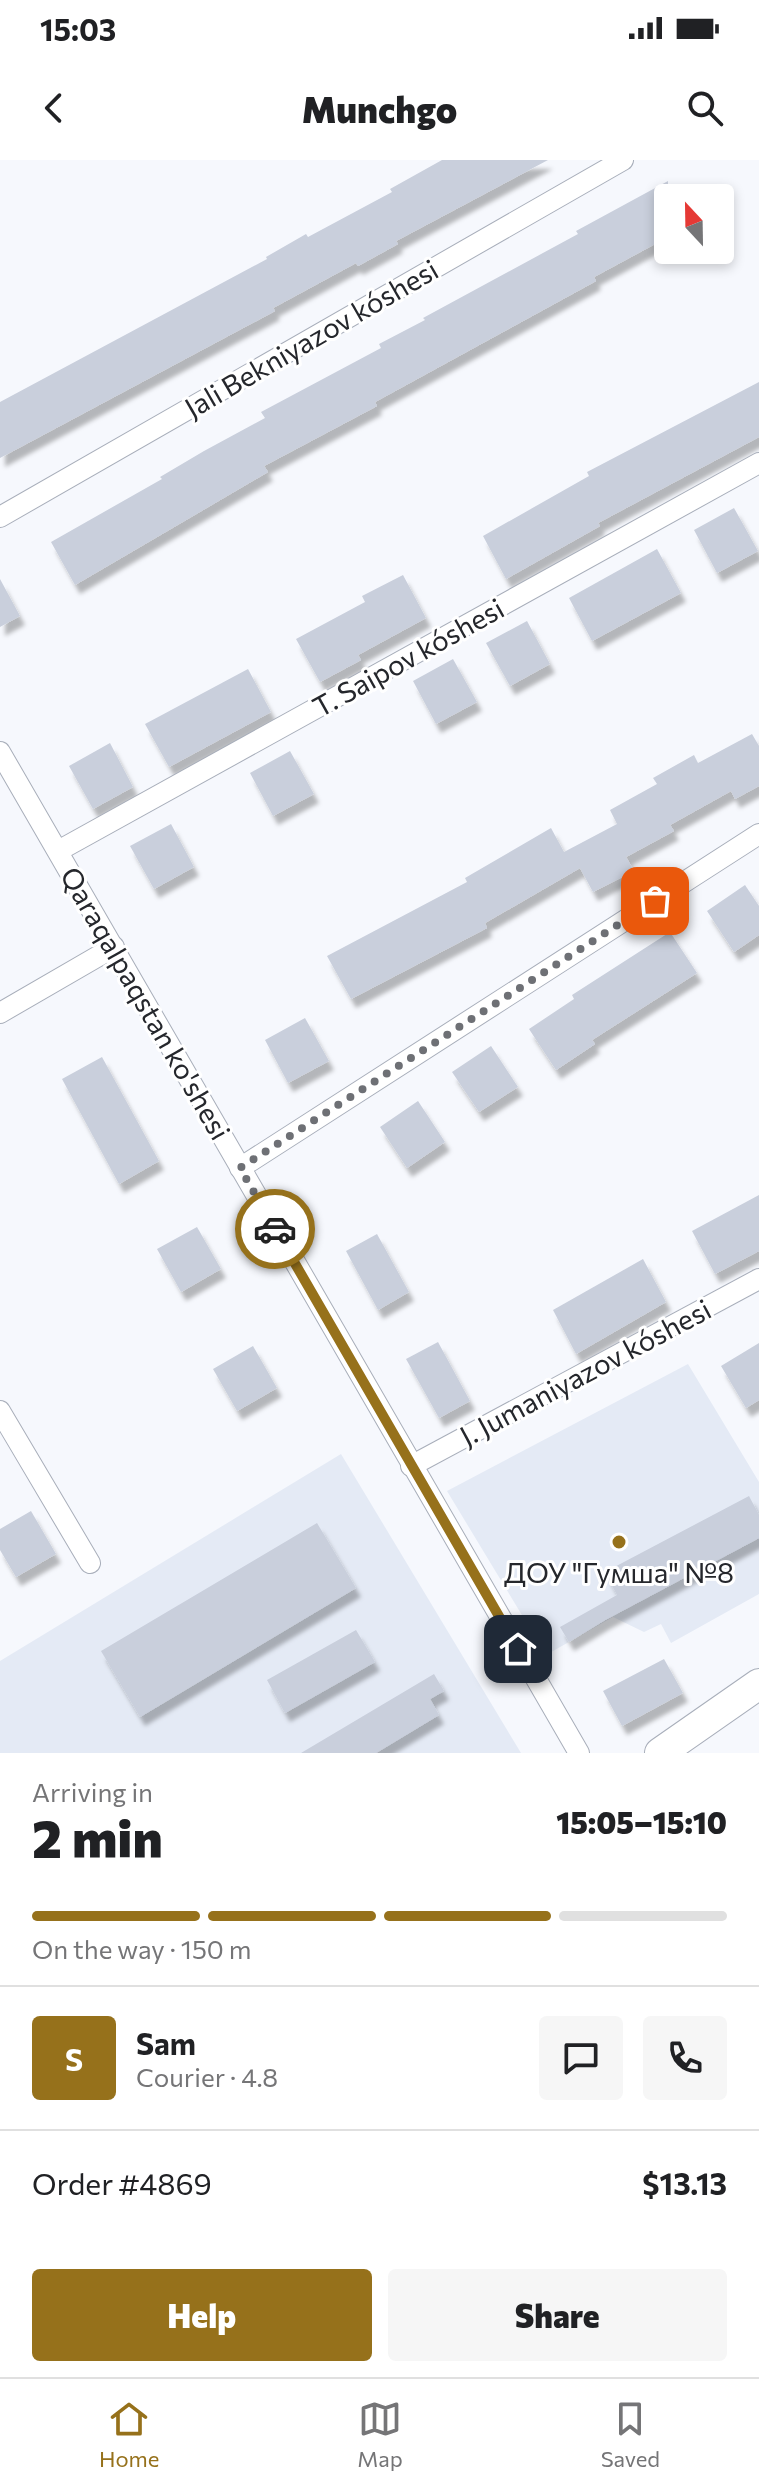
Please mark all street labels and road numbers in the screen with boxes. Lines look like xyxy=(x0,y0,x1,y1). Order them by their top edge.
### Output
street label: Jali Bekniyazov kóshesi xyxy=(178,252,444,424)
street label: T. Saipov kóshesi xyxy=(307,590,509,724)
street label: Qaraqalpaqstan ko'shesi xyxy=(54,861,238,1145)
street label: J. Jumaniyazov kóshesi xyxy=(454,1291,716,1453)

